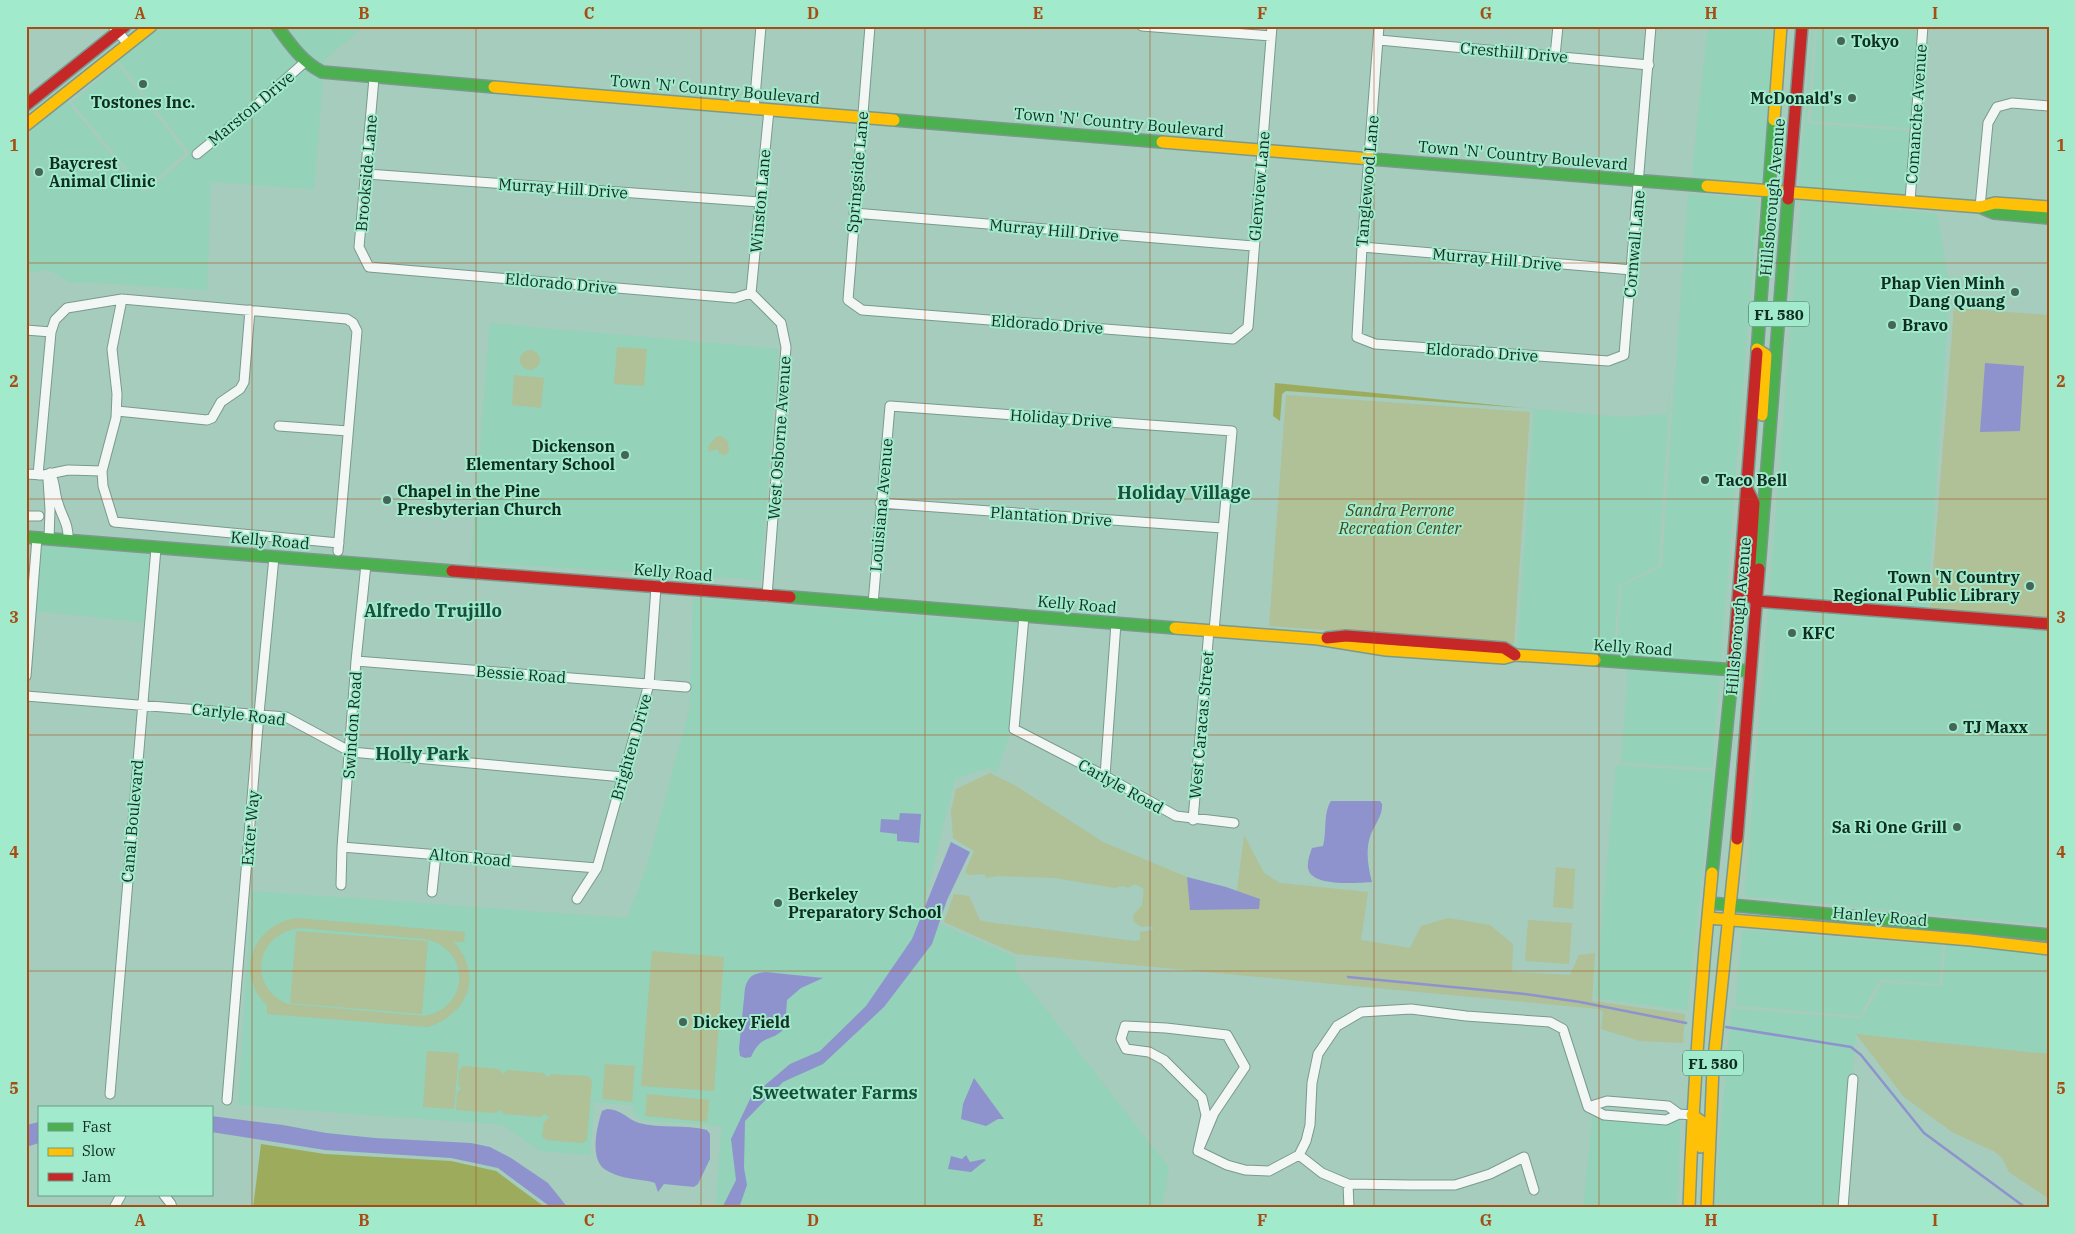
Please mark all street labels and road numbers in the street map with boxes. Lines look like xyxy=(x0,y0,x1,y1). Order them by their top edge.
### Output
street label: Cresthill Drive xyxy=(1459,37,1569,67)
street label: Comanche Avenue xyxy=(1901,43,1931,185)
street label: Marston Drive xyxy=(204,66,298,150)
street label: Town 'N' Country Boulevard xyxy=(609,70,821,108)
street label: Town 'N' Country Boulevard xyxy=(1013,103,1225,141)
street label: Springside Lane xyxy=(842,110,872,234)
street label: Brookside Lane xyxy=(351,114,381,232)
street label: Tanglewood Lane xyxy=(1351,114,1383,248)
street label: Hillsborough Avenue xyxy=(1755,117,1789,277)
street label: Glenview Lane xyxy=(1244,130,1274,242)
street label: Town 'N' Country Boulevard xyxy=(1417,136,1629,174)
street label: Winston Lane xyxy=(746,148,774,254)
street label: Murray Hill Drive xyxy=(497,173,629,203)
street label: Cornwall Lane xyxy=(1619,189,1649,299)
street label: Murray Hill Drive xyxy=(988,214,1120,246)
street label: Murray Hill Drive xyxy=(1431,243,1563,275)
street label: Eldorado Drive xyxy=(504,268,618,298)
road number: FL 580 xyxy=(1749,302,1809,326)
street label: Eldorado Drive xyxy=(990,310,1104,338)
street label: Eldorado Drive xyxy=(1425,338,1539,366)
street label: West Osborne Avenue xyxy=(763,355,795,521)
street label: Holiday Drive xyxy=(1009,404,1113,432)
street label: Louisiana Avenue xyxy=(865,437,897,573)
street label: Plantation Drive xyxy=(989,502,1113,530)
street label: Kelly Road xyxy=(230,527,311,553)
street label: Hillsborough Avenue xyxy=(1721,536,1755,696)
street label: Kelly Road xyxy=(633,559,714,585)
street label: Kelly Road xyxy=(1037,591,1118,617)
street label: Kelly Road xyxy=(1593,634,1674,660)
street label: West Caracas Street xyxy=(1185,650,1217,800)
street label: Bessie Road xyxy=(475,661,567,687)
street label: Swindon Road xyxy=(338,670,366,780)
street label: Brighten Drive xyxy=(606,691,656,803)
street label: Carlyle Road xyxy=(191,698,287,730)
street label: Carlyle Road xyxy=(1075,754,1167,818)
street label: Canal Boulevard xyxy=(117,758,147,883)
street label: Exter Way xyxy=(237,789,263,867)
street label: Alton Road xyxy=(428,843,512,871)
street label: Hanley Road xyxy=(1832,902,1929,930)
road number: FL 580 xyxy=(1683,1050,1743,1076)

